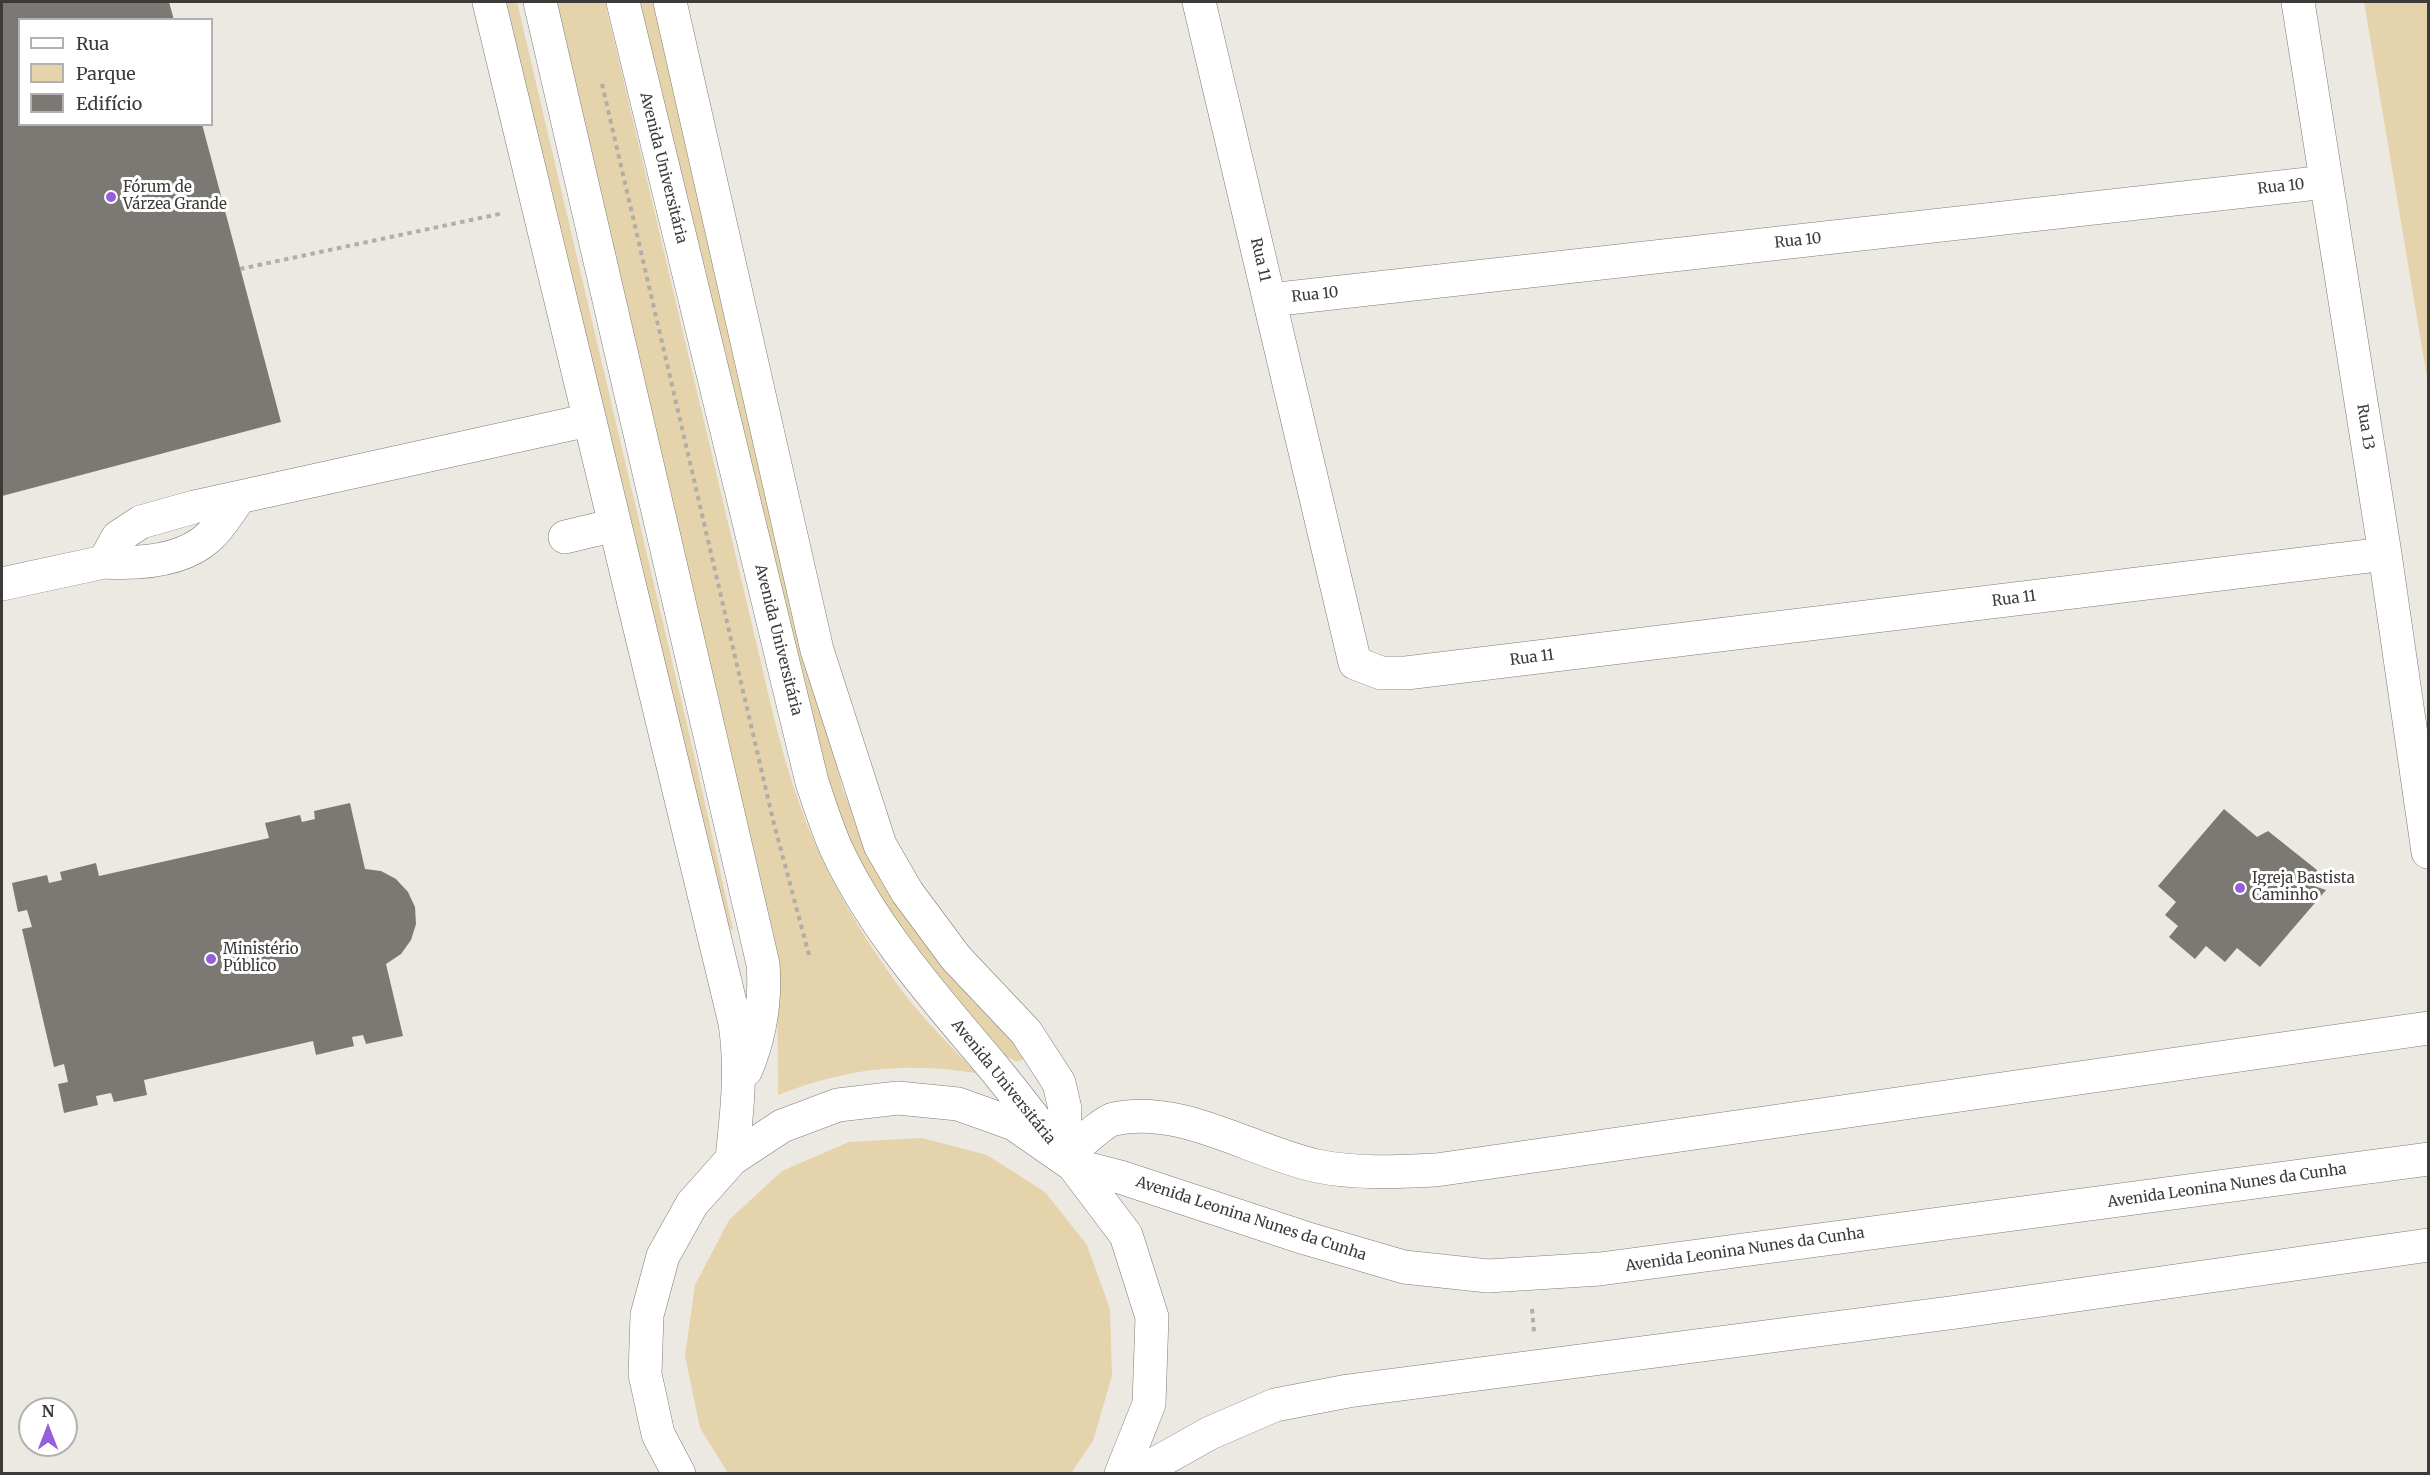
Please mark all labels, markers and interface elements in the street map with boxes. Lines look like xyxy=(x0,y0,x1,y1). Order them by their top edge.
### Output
legend xyxy=(18,18,213,126)
text: Rua xyxy=(76,32,109,55)
text: Parque xyxy=(76,62,136,85)
street label: Avenida Universitária xyxy=(636,91,690,245)
text: Edifício xyxy=(76,92,142,115)
street label: Rua 10 xyxy=(2257,176,2305,198)
place label: Fórum de Várzea Grande xyxy=(123,179,227,214)
marker: Fórum de Várzea Grande xyxy=(104,190,118,204)
street label: Rua 10 xyxy=(1774,230,1822,252)
street label: Rua 11 xyxy=(1246,236,1274,284)
street label: Rua 10 xyxy=(1291,284,1339,306)
street label: Rua 13 xyxy=(2352,403,2378,451)
street label: Avenida Universitária xyxy=(751,563,805,717)
street label: Rua 11 xyxy=(1991,587,2037,611)
street label: Rua 11 xyxy=(1509,646,1555,670)
place label: Igreja Bastista Caminho xyxy=(2252,870,2355,905)
marker: Igreja Bastista Caminho xyxy=(2233,881,2247,895)
place label: Ministério Público xyxy=(223,941,298,976)
marker: Ministério Público xyxy=(204,952,218,966)
street label: Avenida Universitária xyxy=(947,1016,1059,1148)
street label: Avenida Leonina Nunes da Cunha xyxy=(2106,1160,2348,1212)
street label: Avenida Leonina Nunes da Cunha xyxy=(1134,1173,1368,1265)
street label: Avenida Leonina Nunes da Cunha xyxy=(1624,1224,1866,1276)
north arrow xyxy=(18,1397,78,1457)
text: N xyxy=(42,1401,54,1421)

